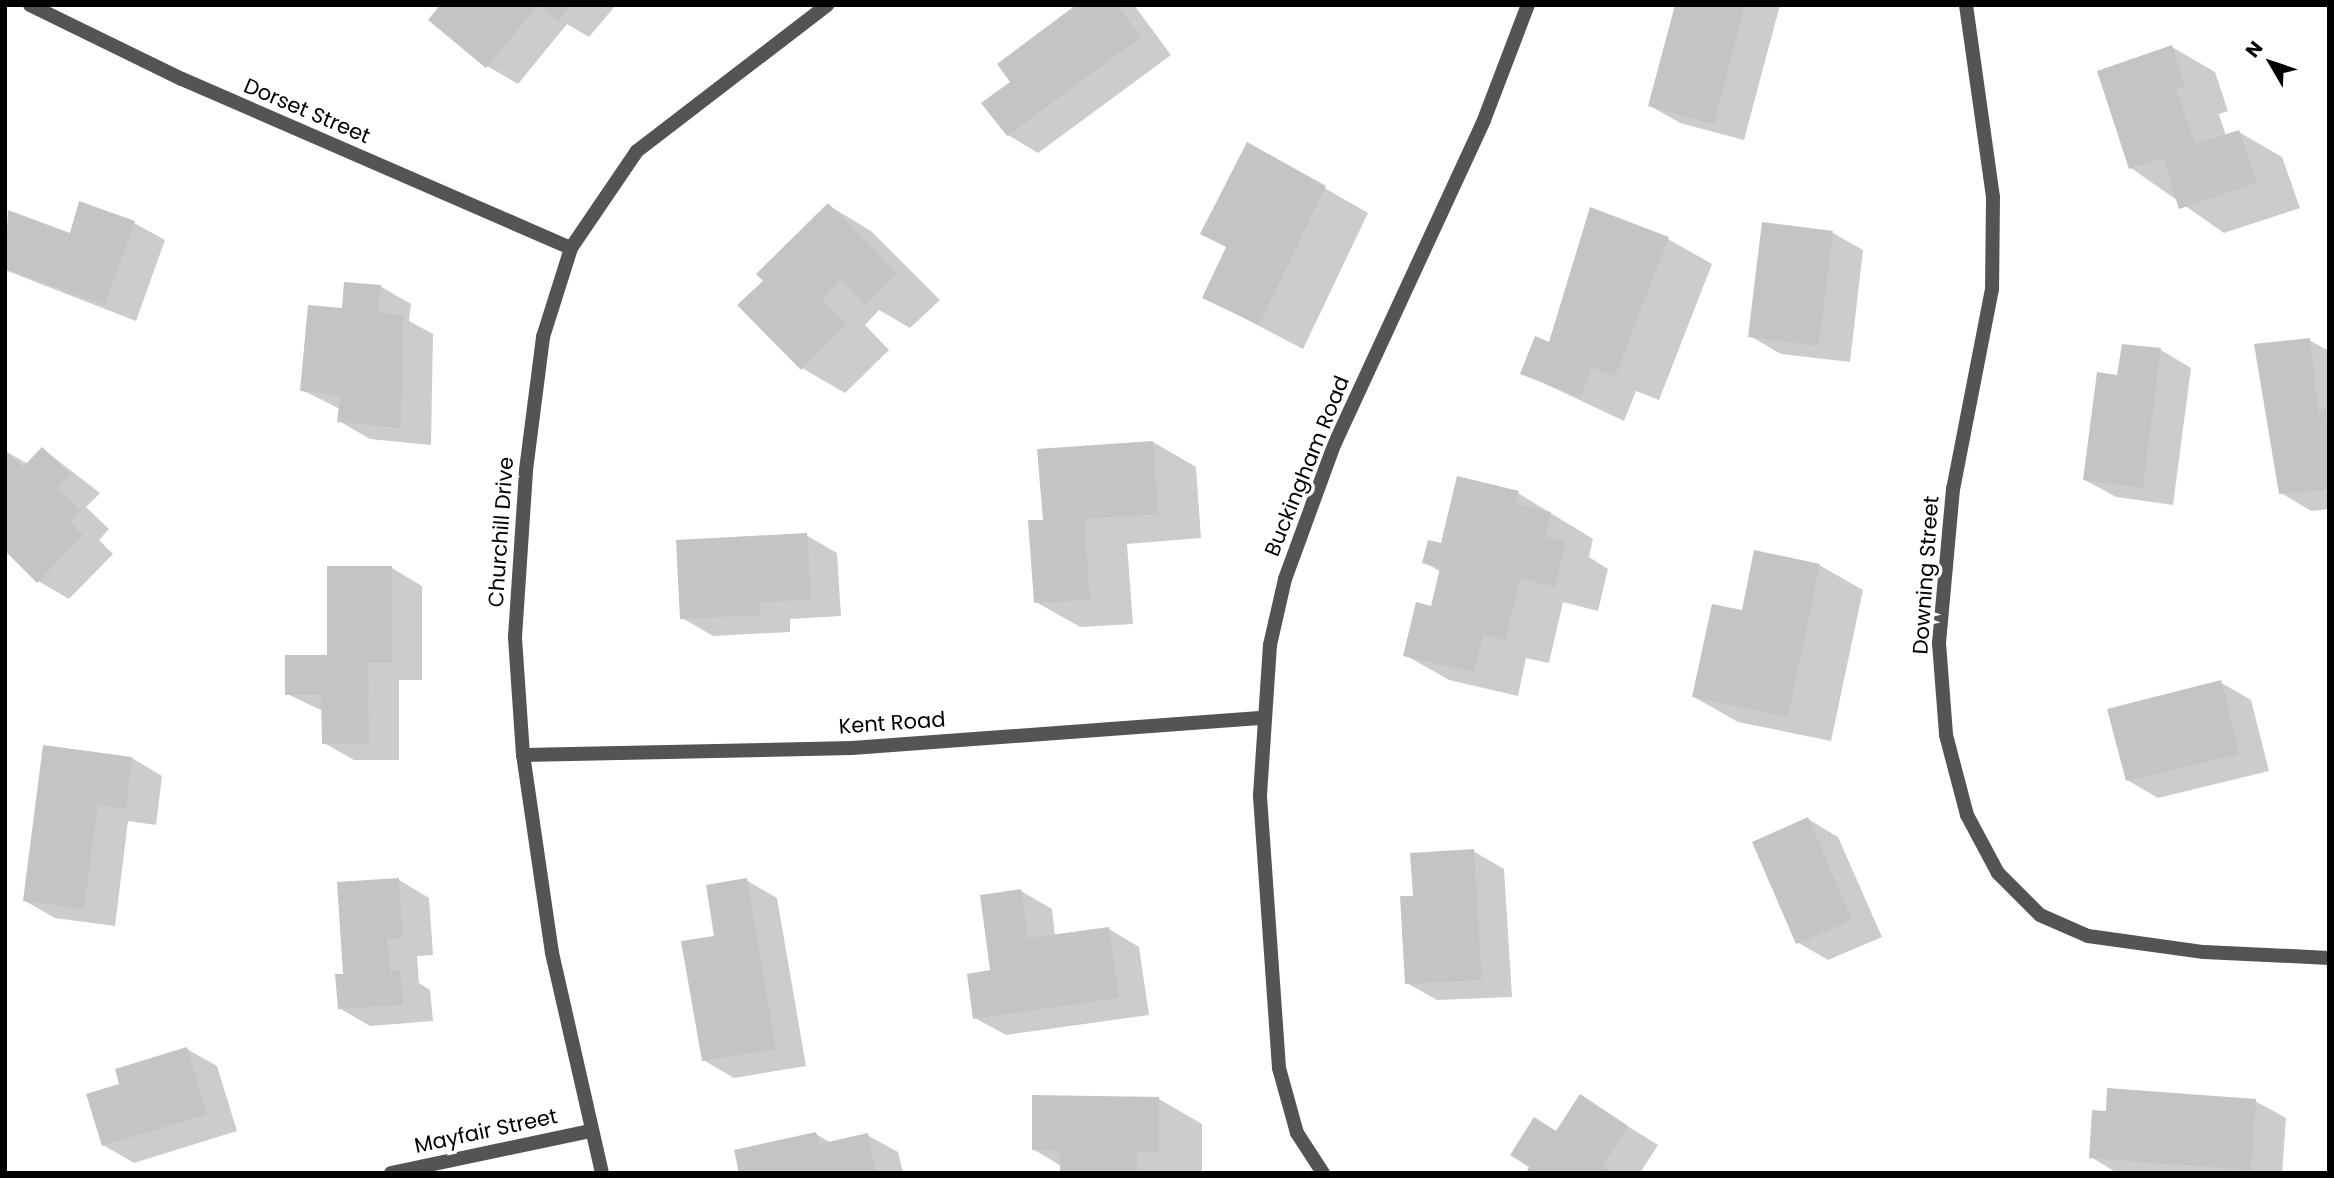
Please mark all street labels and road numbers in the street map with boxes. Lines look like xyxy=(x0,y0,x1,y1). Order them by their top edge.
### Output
street label: Dorset Street xyxy=(240,73,374,149)
street label: Buckingham Road xyxy=(1259,372,1355,560)
street label: Churchill Drive xyxy=(483,456,519,608)
street label: Downing Street xyxy=(1908,495,1944,655)
street label: Kent Road xyxy=(838,707,946,739)
street label: Mayfair Street xyxy=(412,1104,560,1158)

